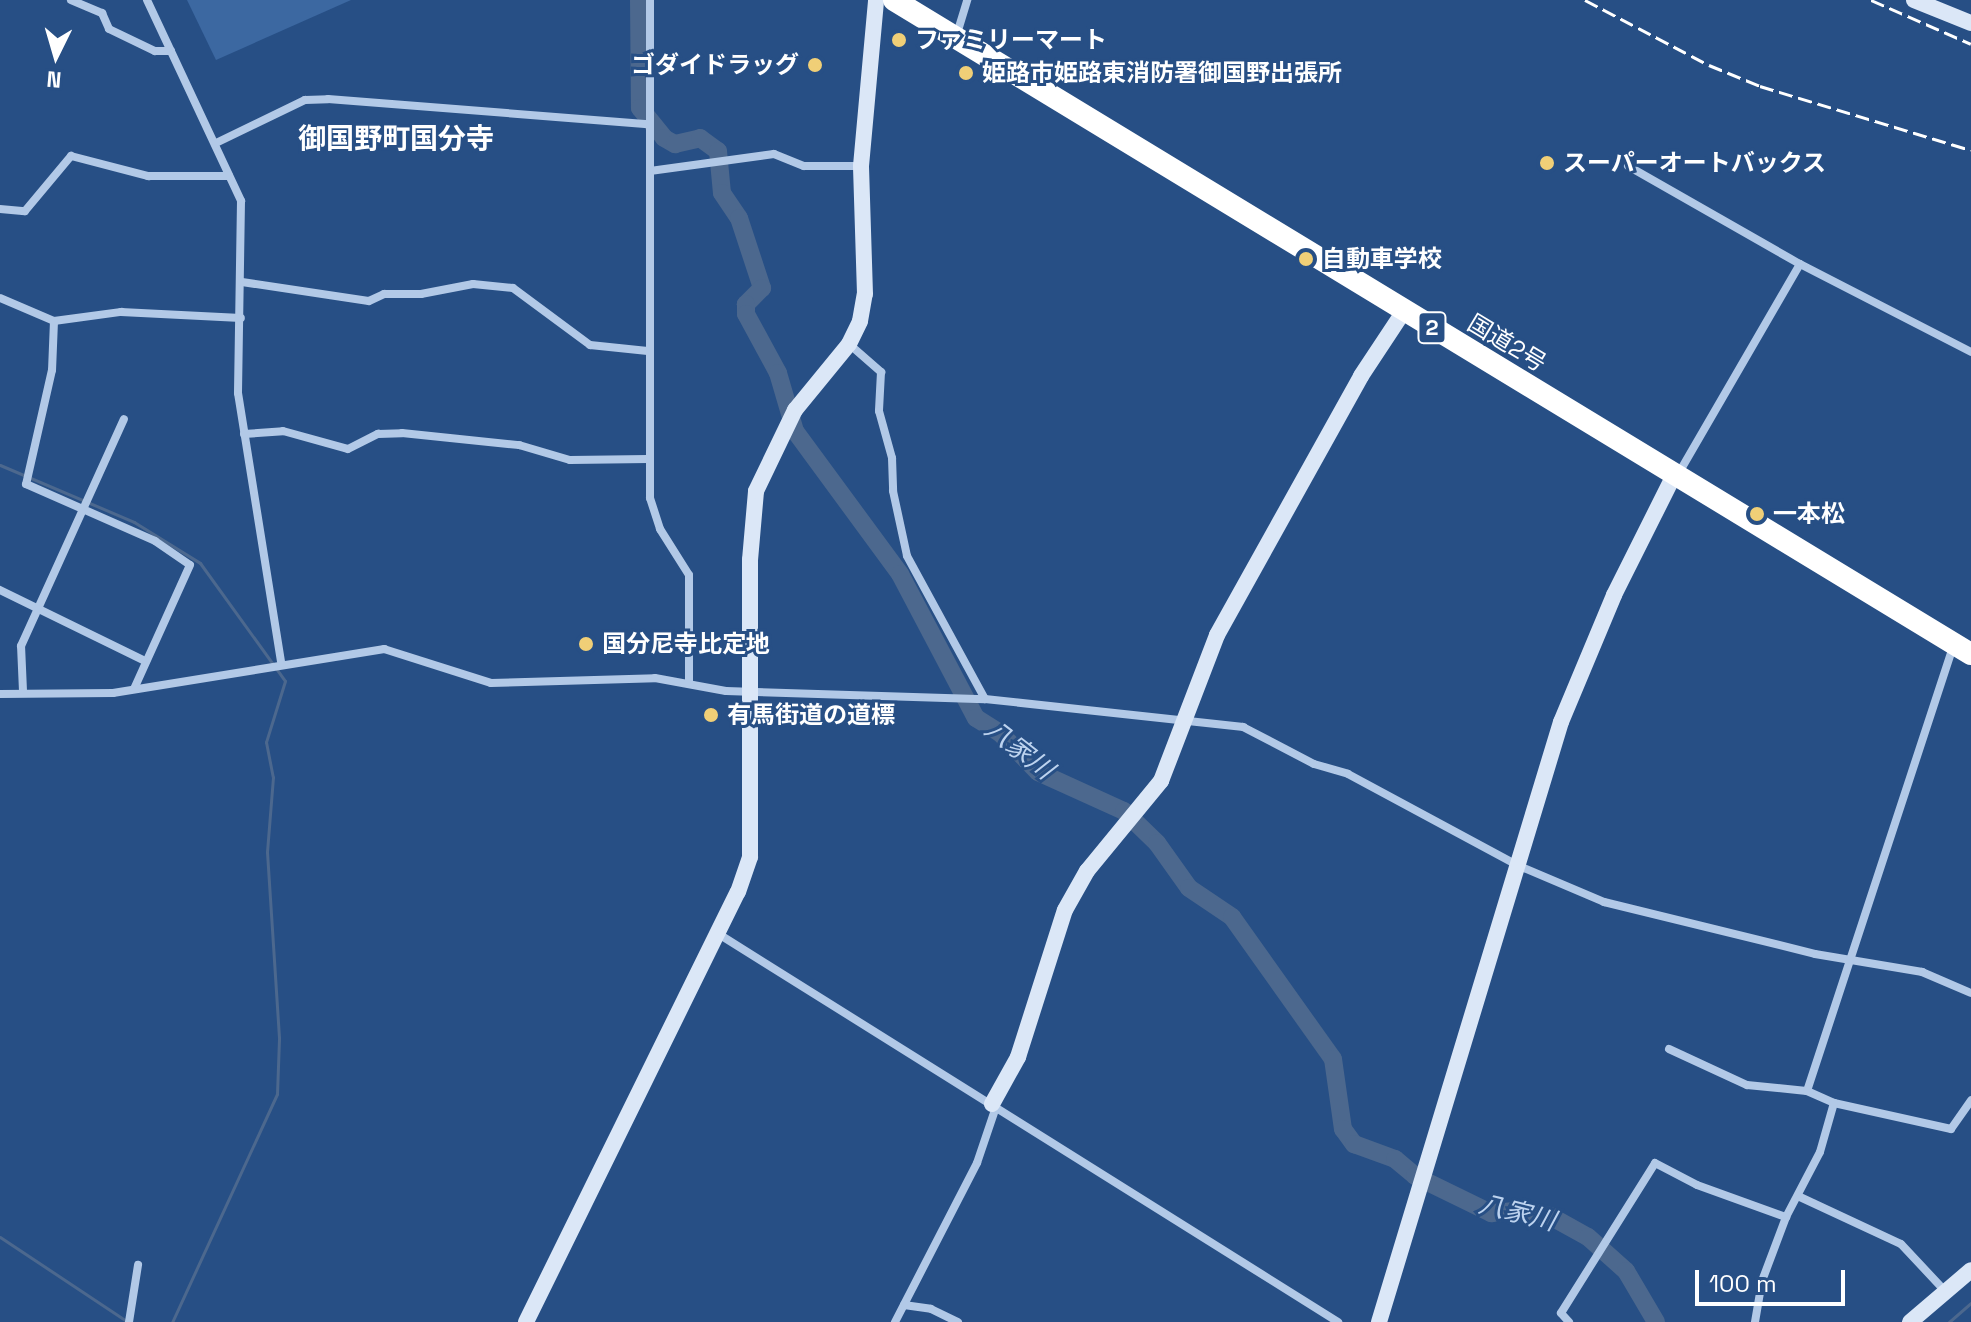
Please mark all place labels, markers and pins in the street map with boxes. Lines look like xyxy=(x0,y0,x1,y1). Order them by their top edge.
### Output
place label: ファミリーマート xyxy=(915,26,1107,54)
marker: ファミリーマート xyxy=(890,31,908,49)
place label: ゴダイドラッグ xyxy=(631,51,799,79)
marker: ゴダイドラッグ xyxy=(806,56,824,74)
place label: 姫路市姫路東消防署御国野出張所 xyxy=(982,59,1342,87)
marker: 姫路市姫路東消防署御国野出張所 xyxy=(957,64,975,82)
place label: スーパーオートバックス xyxy=(1563,149,1827,177)
marker: スーパーオートバックス xyxy=(1538,154,1556,172)
place label: 自動車学校 xyxy=(1322,245,1442,273)
marker: 自動車学校 xyxy=(1297,250,1315,268)
place label: 一本松 xyxy=(1773,500,1845,528)
marker: 一本松 xyxy=(1748,505,1766,523)
place label: 国分尼寺比定地 xyxy=(602,630,770,658)
marker: 国分尼寺比定地 xyxy=(577,635,595,653)
place label: 有馬街道の道標 xyxy=(727,701,895,729)
marker: 有馬街道の道標 xyxy=(702,706,720,724)

